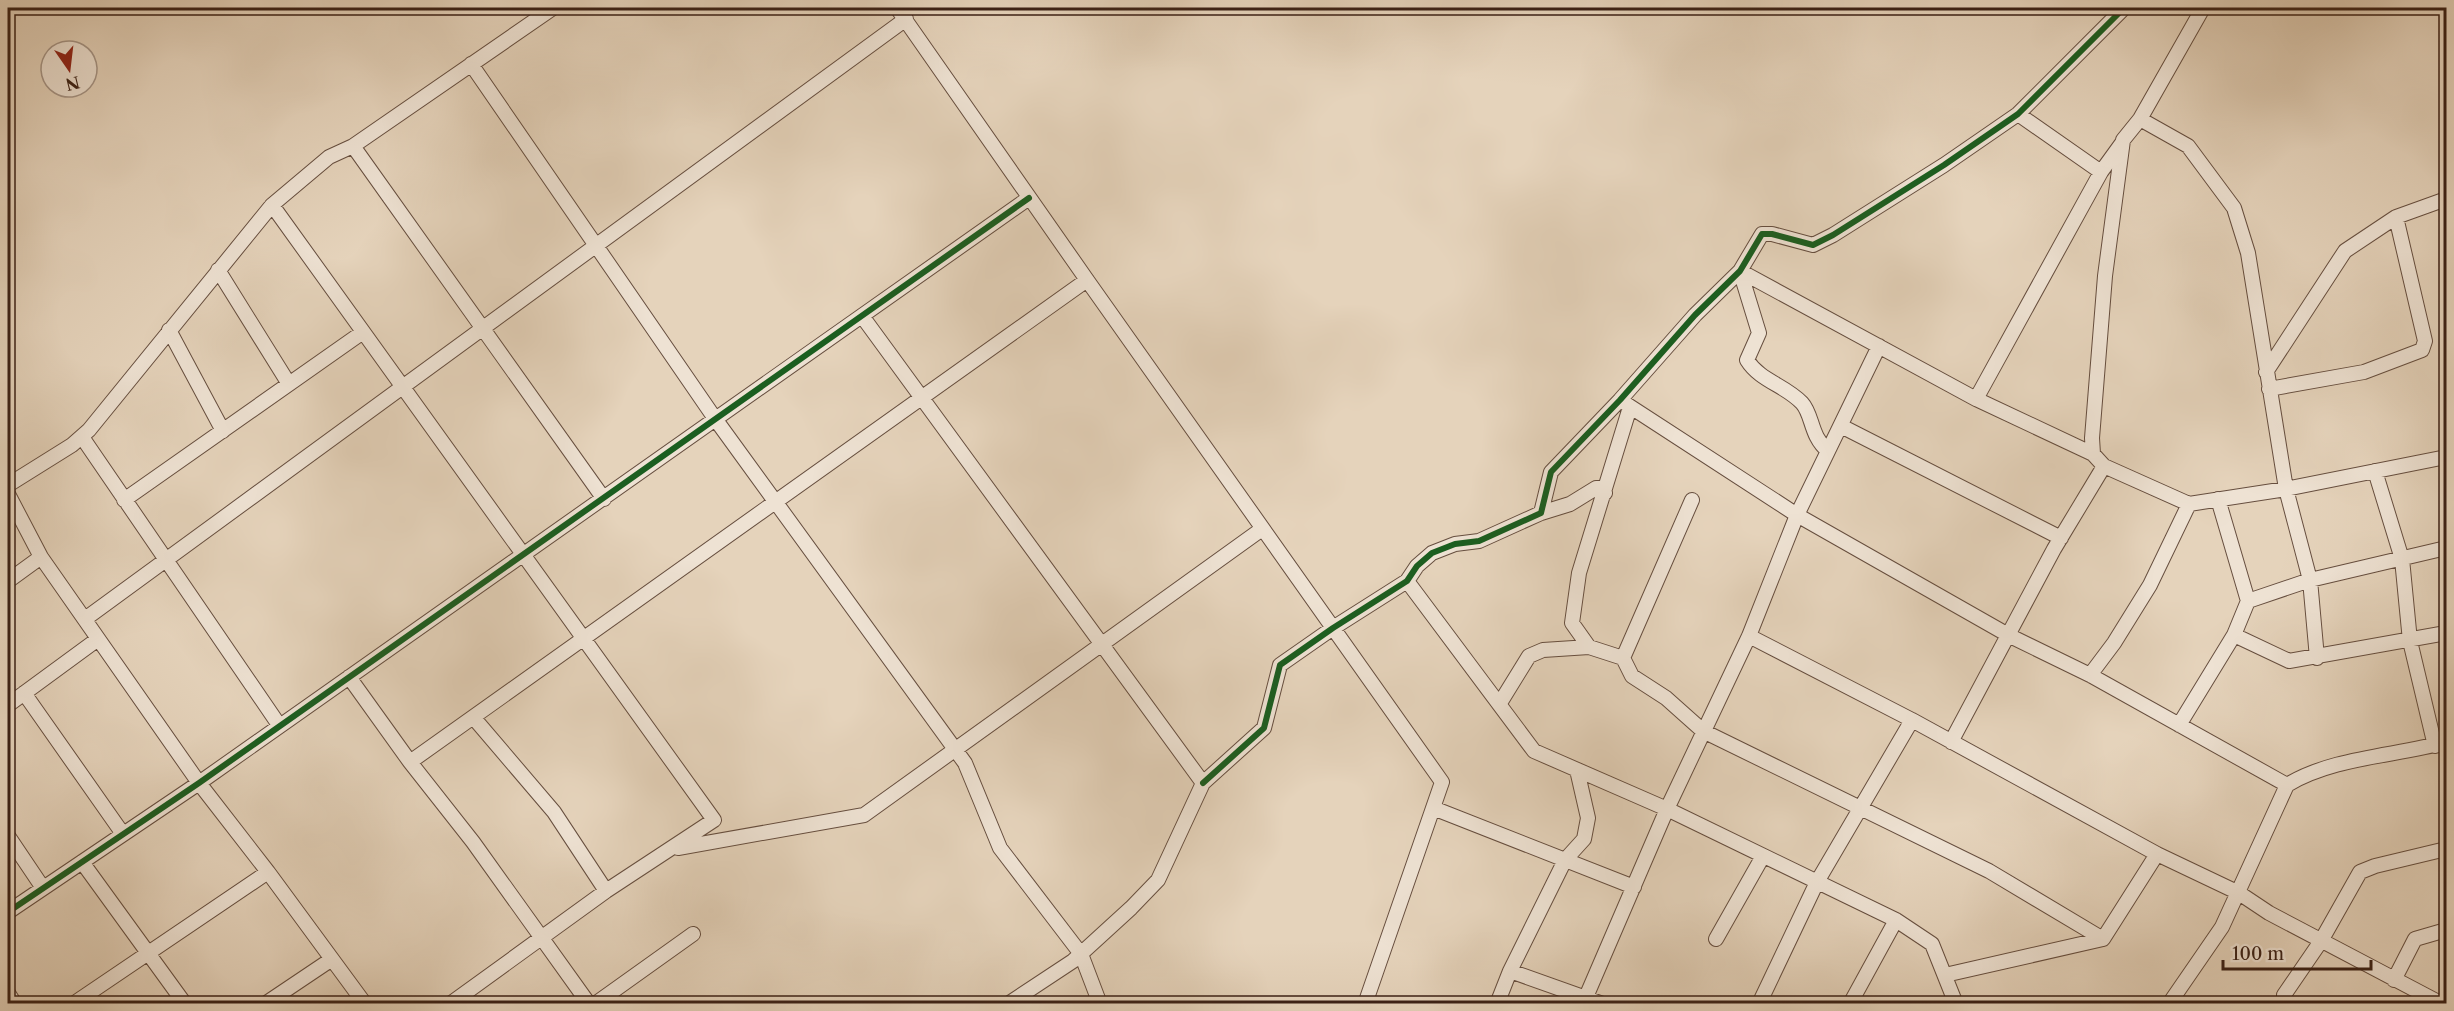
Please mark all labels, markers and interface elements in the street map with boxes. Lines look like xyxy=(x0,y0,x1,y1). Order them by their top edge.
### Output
north arrow xyxy=(39,39,99,99)
text: N xyxy=(63,72,82,95)
scale bar xyxy=(2223,933,2372,971)
text: 100 m xyxy=(2232,943,2284,965)

